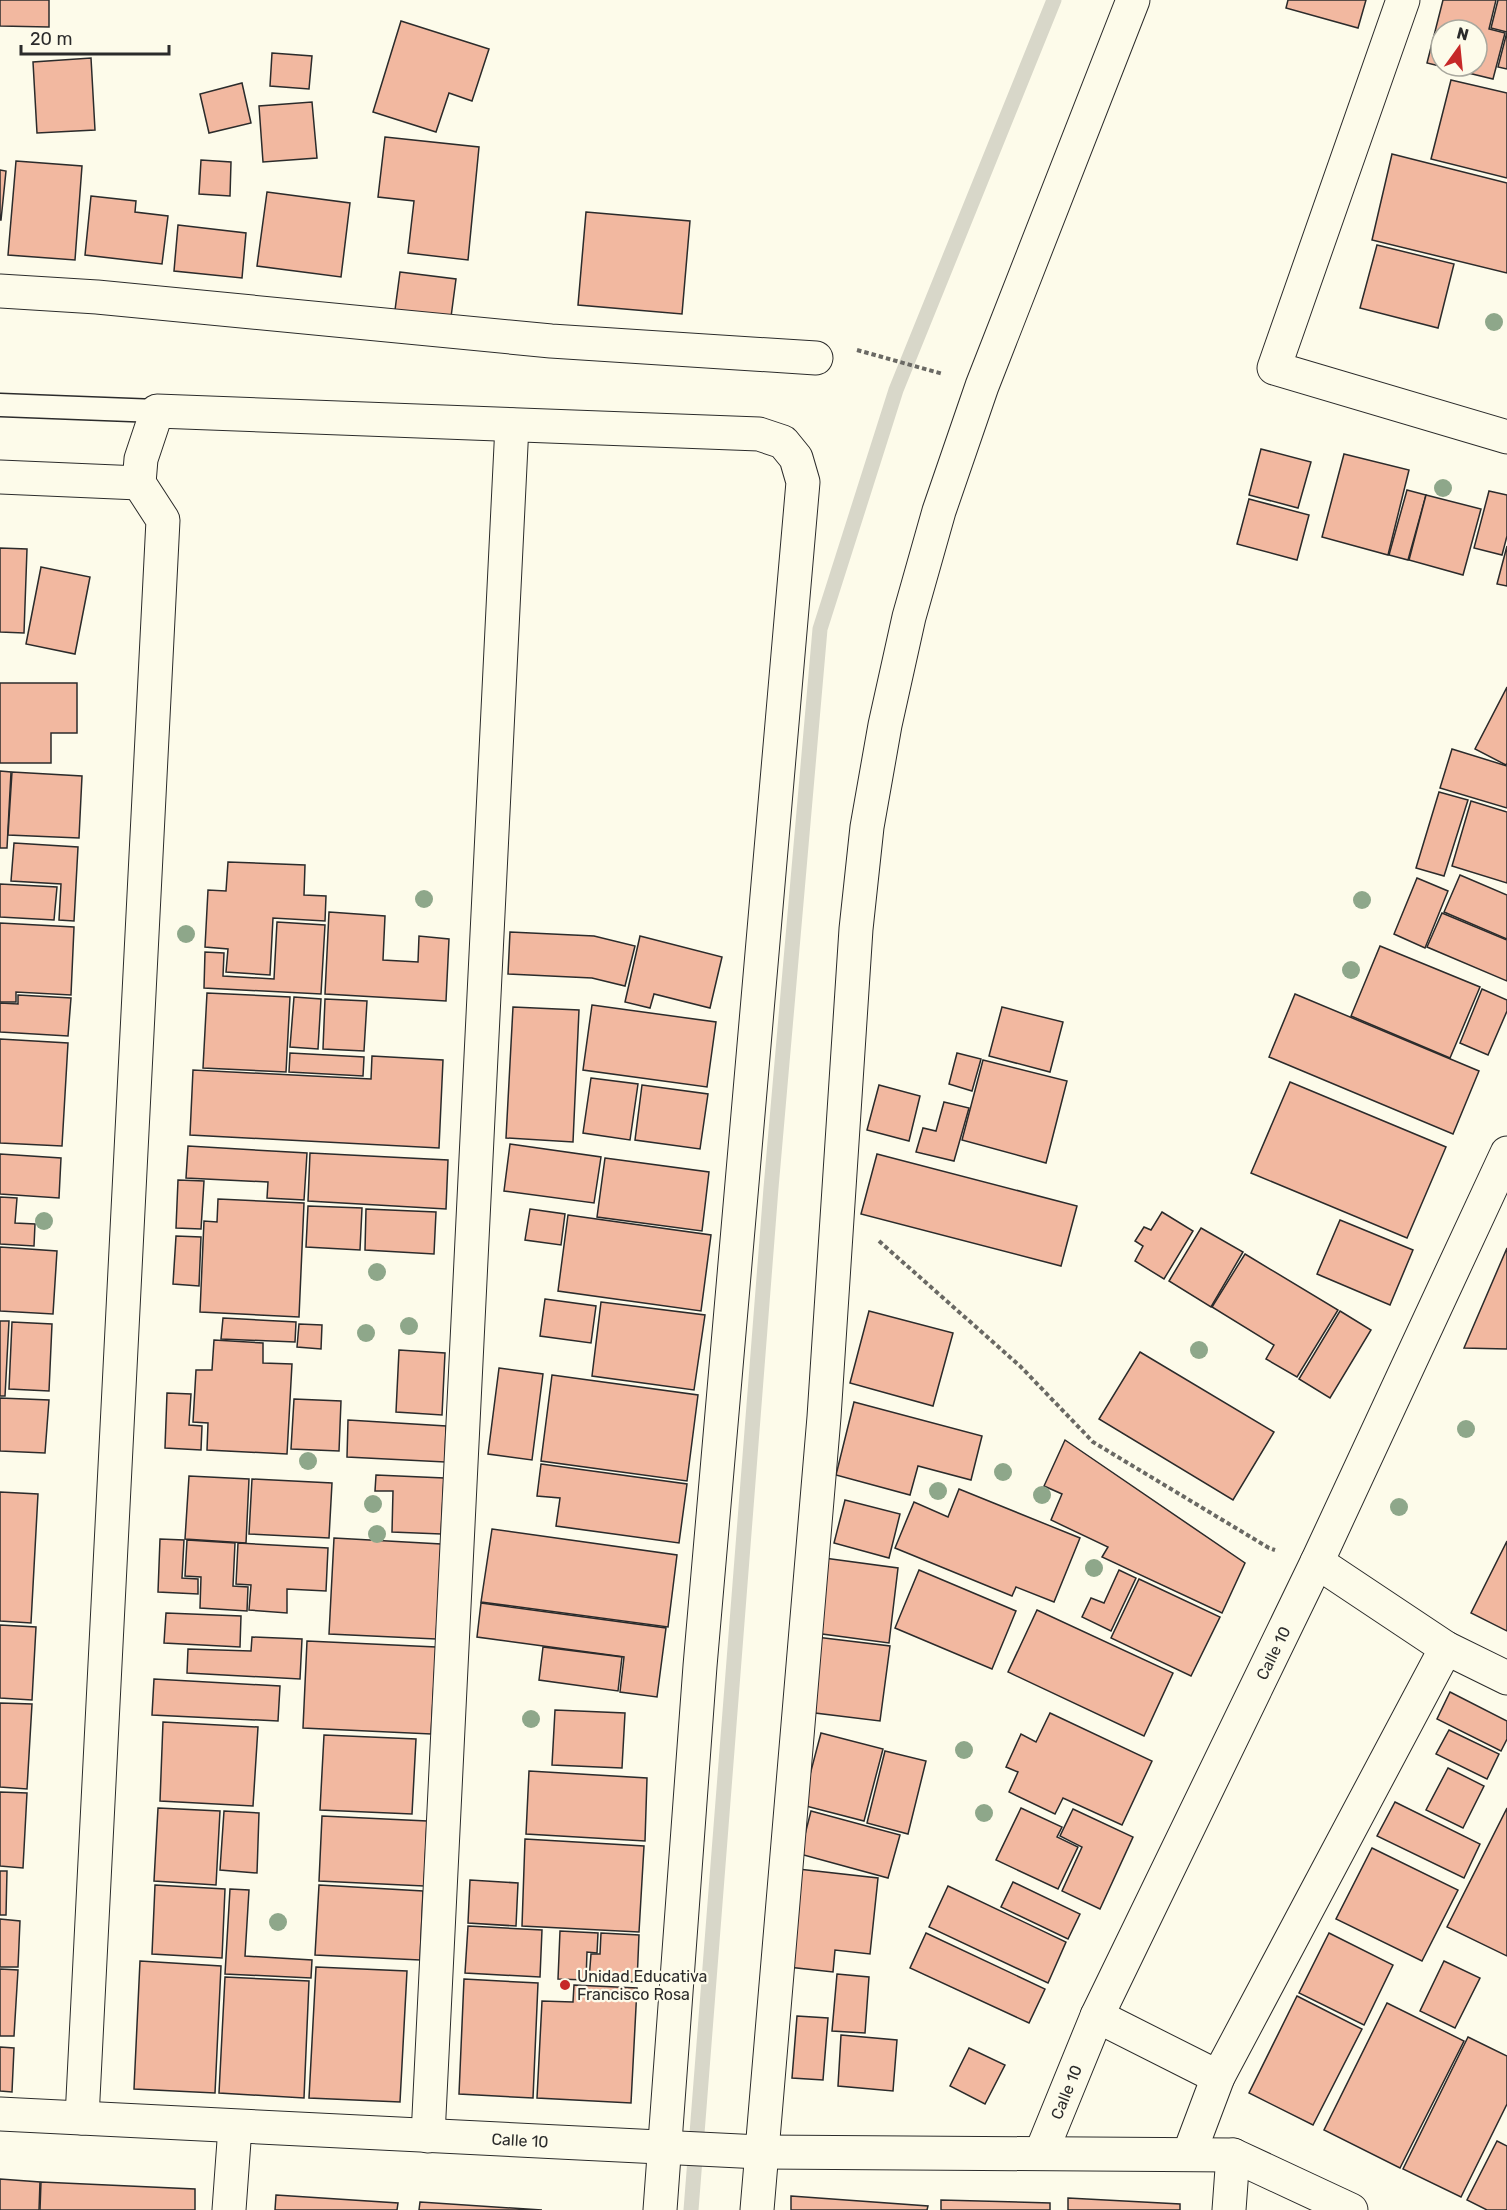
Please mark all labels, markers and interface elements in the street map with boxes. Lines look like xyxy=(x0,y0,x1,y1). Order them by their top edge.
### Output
scale bar xyxy=(21,18,170,56)
north arrow xyxy=(1429,18,1489,78)
text: N xyxy=(1455,23,1471,45)
text: 20 m xyxy=(30,28,72,50)
street label: Calle 10 xyxy=(1252,1623,1295,1683)
place label: Unidad Educativa Francisco Rosa xyxy=(577,1967,707,2004)
marker: Unidad Educativa Francisco Rosa xyxy=(558,1978,572,1992)
street label: Calle 10 xyxy=(1047,2062,1086,2122)
street label: Calle 10 xyxy=(491,2130,549,2151)

